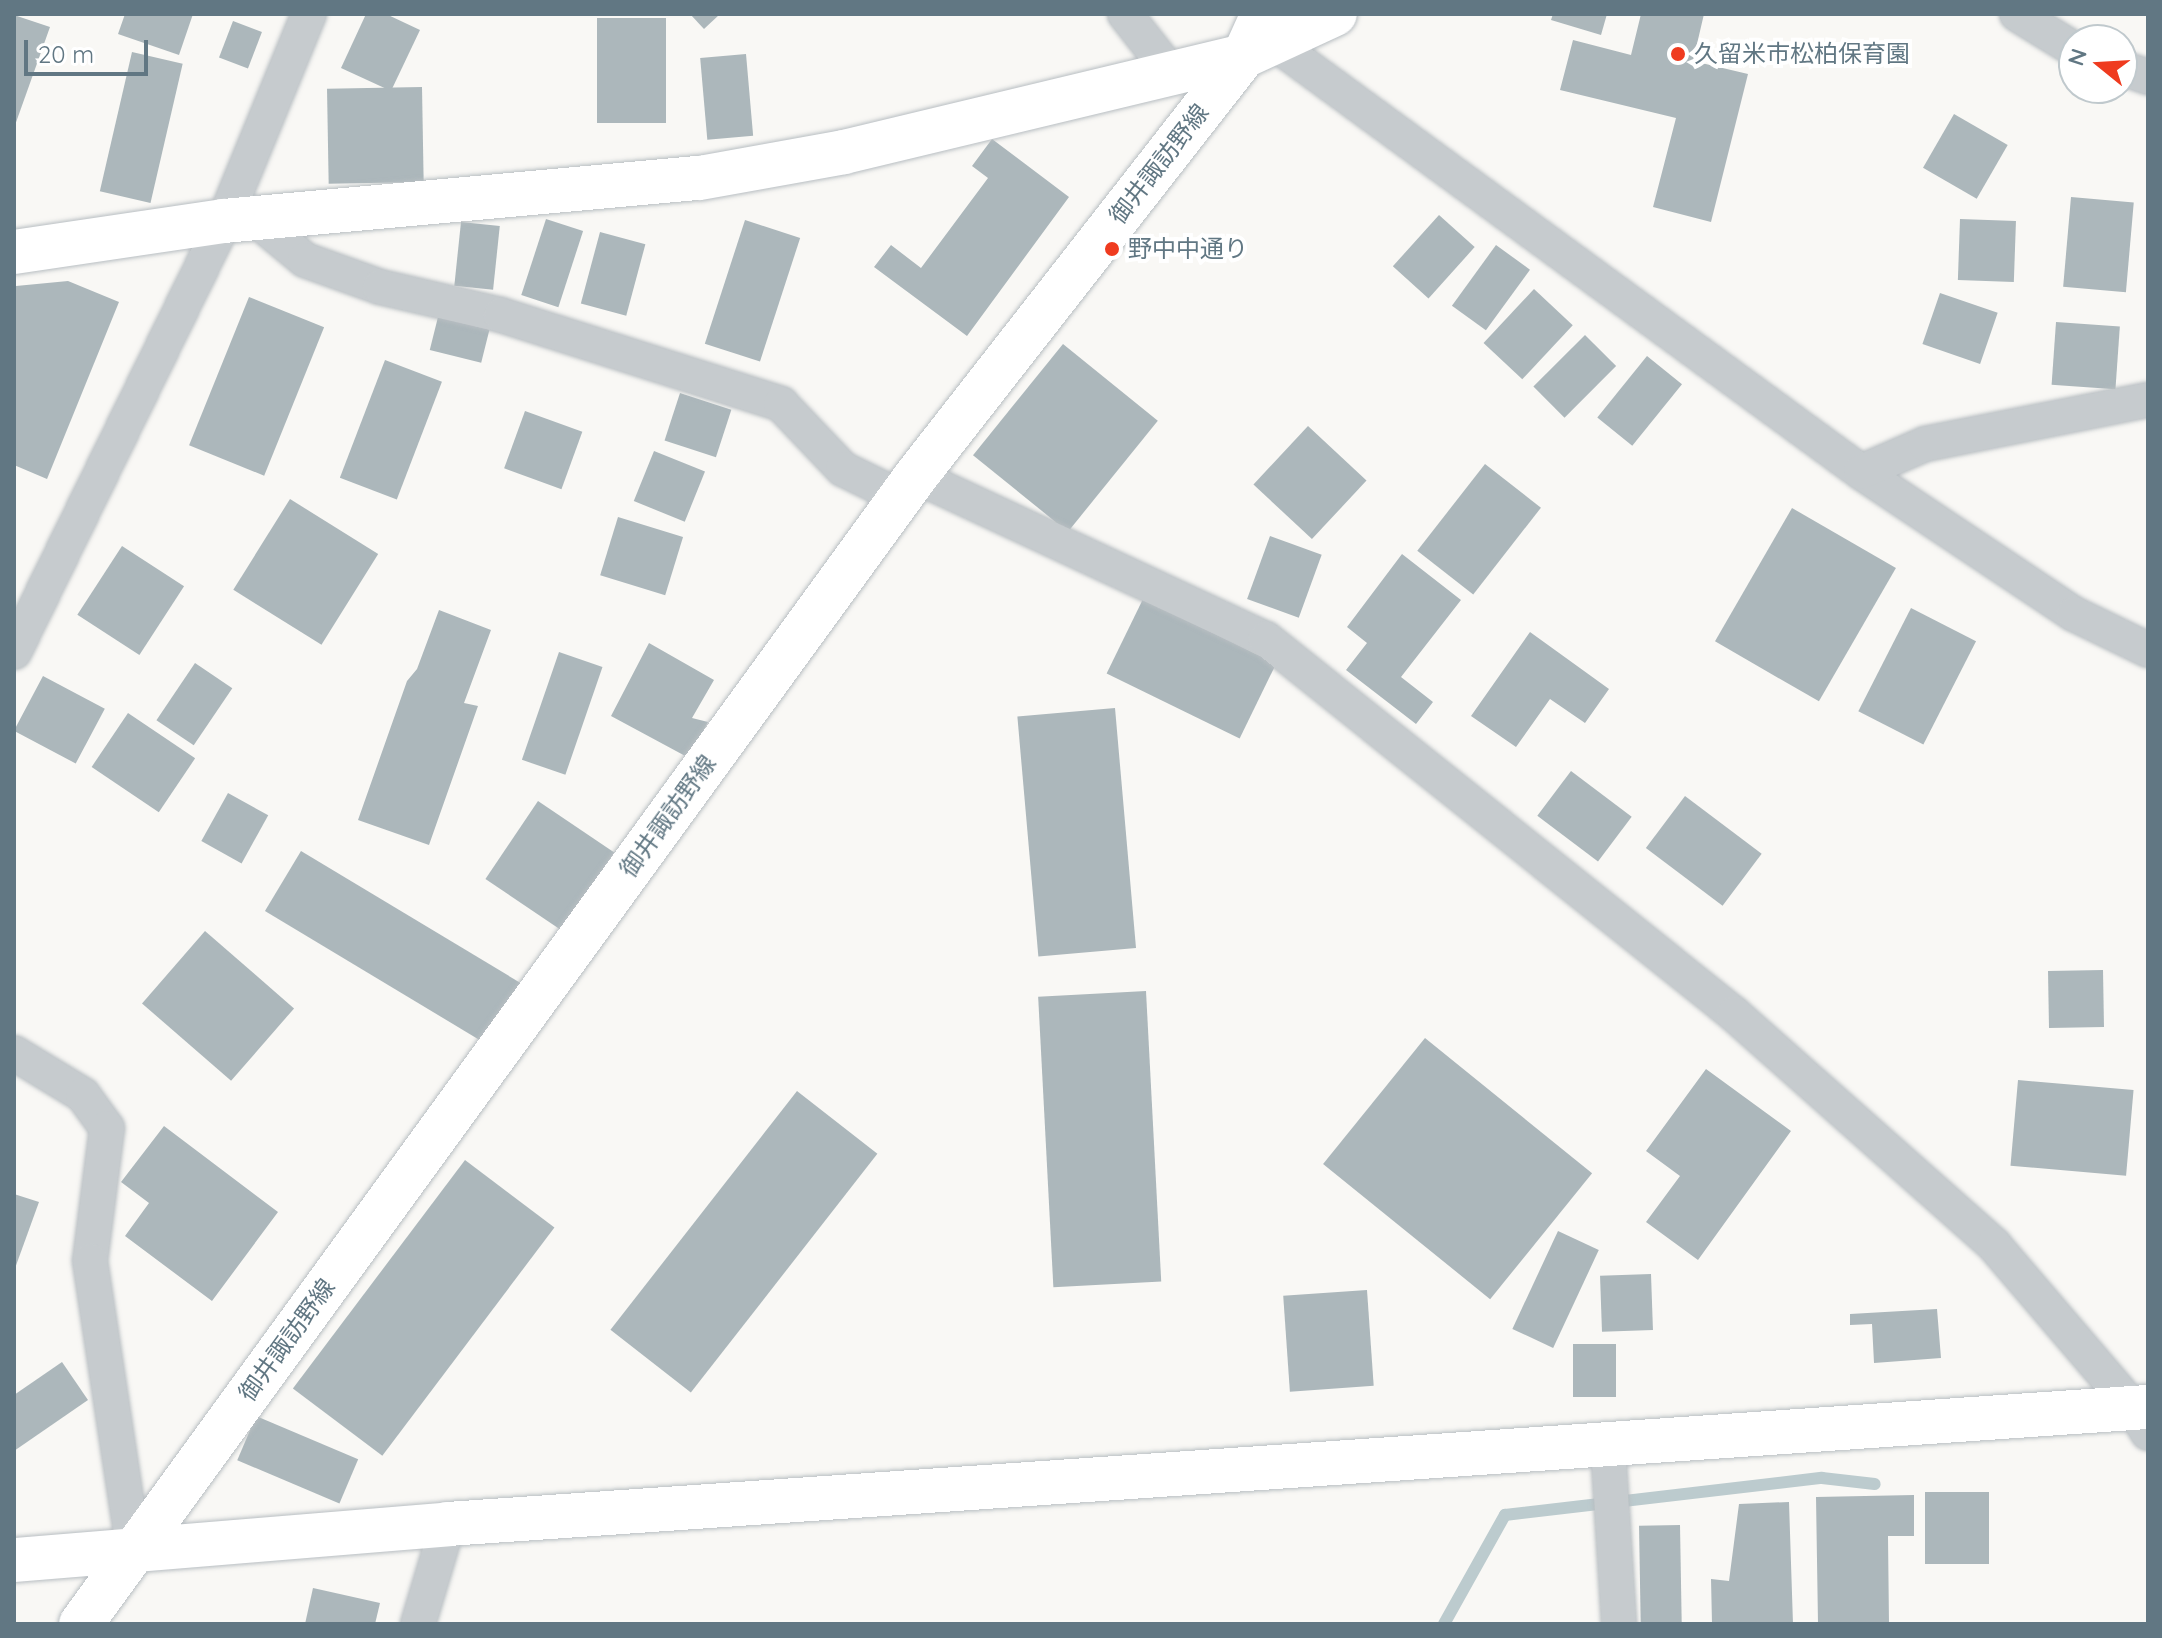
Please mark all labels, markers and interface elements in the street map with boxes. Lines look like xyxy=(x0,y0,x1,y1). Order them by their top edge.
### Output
scale bar xyxy=(28,24,152,74)
north arrow xyxy=(2058,24,2138,104)
text: 20 m xyxy=(38,39,94,69)
place label: 久留米市松柏保育園 xyxy=(1694,40,1910,68)
marker: 久留米市松柏保育園 xyxy=(1669,45,1687,63)
text: N xyxy=(2061,45,2093,69)
street label: 御井諏訪野線 xyxy=(1103,98,1215,230)
place label: 野中中通り xyxy=(1128,235,1248,263)
marker: 野中中通り xyxy=(1103,240,1121,258)
street label: 御井諏訪野線 xyxy=(614,749,722,883)
street label: 御井諏訪野線 xyxy=(233,1273,341,1407)

